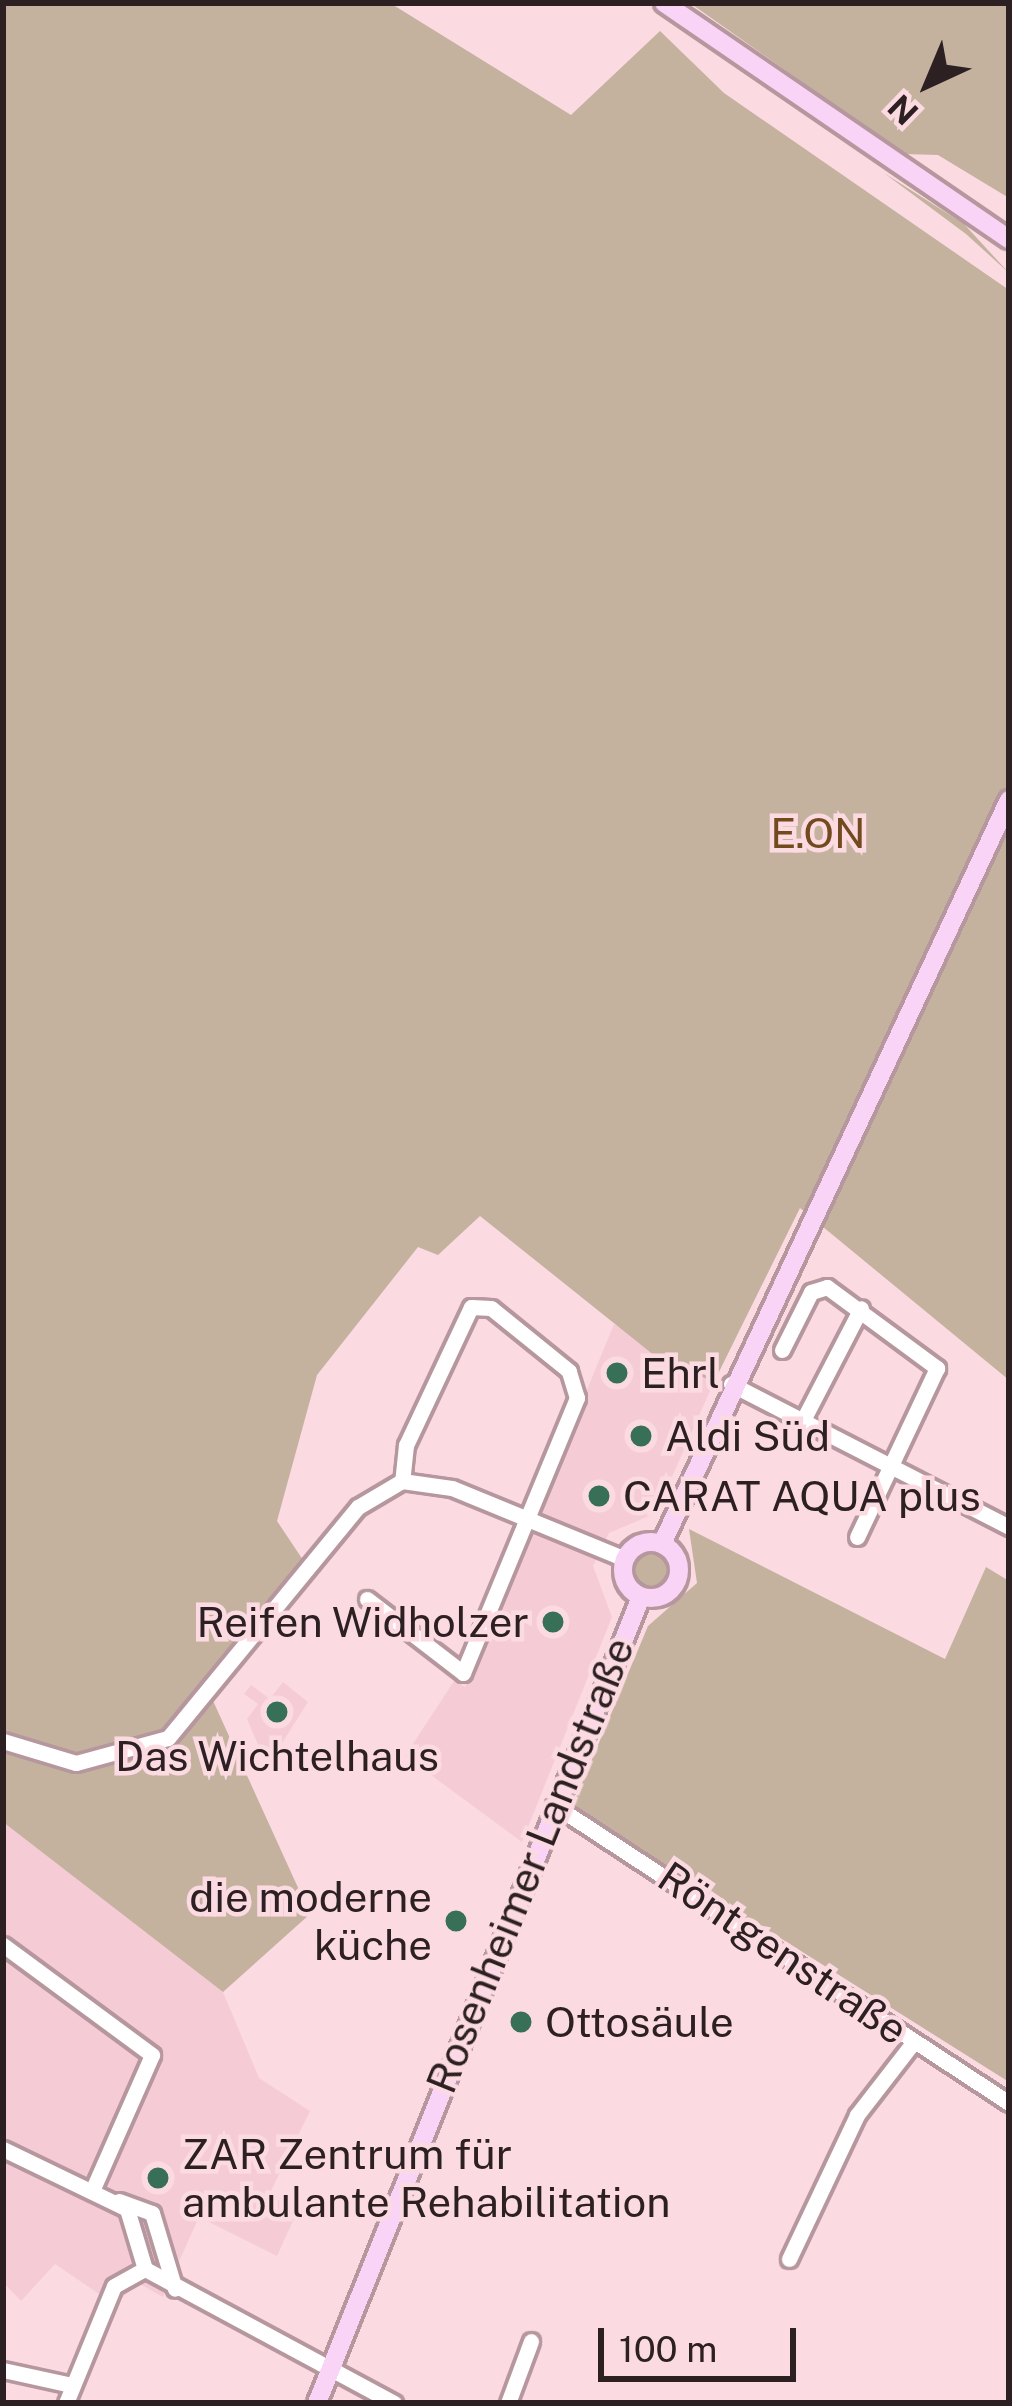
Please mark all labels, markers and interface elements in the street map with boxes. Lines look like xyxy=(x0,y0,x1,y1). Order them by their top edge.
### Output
north arrow xyxy=(868,24,988,144)
text: N xyxy=(881,87,925,133)
park label: E.ON xyxy=(770,808,866,858)
place label: Ehrl xyxy=(641,1348,720,1398)
marker: Ehrl xyxy=(604,1360,630,1386)
place label: Aldi Süd xyxy=(665,1411,830,1461)
marker: Aldi Süd xyxy=(628,1423,654,1449)
place label: CARAT AQUA plus xyxy=(623,1471,981,1521)
marker: CARAT AQUA plus xyxy=(586,1483,612,1509)
place label: Reifen Widholzer xyxy=(196,1597,529,1647)
marker: Reifen Widholzer xyxy=(540,1609,566,1635)
street label: Rosenheimer Landstraße xyxy=(415,1630,645,2100)
marker: Das Wichtelhaus xyxy=(264,1699,290,1725)
place label: Das Wichtelhaus xyxy=(115,1731,439,1781)
street label: Röntgenstraße xyxy=(649,1851,917,2055)
place label: die moderne küche xyxy=(189,1872,432,1970)
marker: die moderne küche xyxy=(443,1908,469,1934)
place label: Ottosäule xyxy=(545,1997,734,2047)
marker: Ottosäule xyxy=(508,2009,534,2035)
place label: ZAR Zentrum für ambulante Rehabilitation xyxy=(182,2129,671,2228)
marker: ZAR Zentrum für ambulante Rehabilitation xyxy=(145,2165,171,2191)
scale bar xyxy=(604,2304,802,2378)
text: 100 m xyxy=(619,2328,717,2370)

